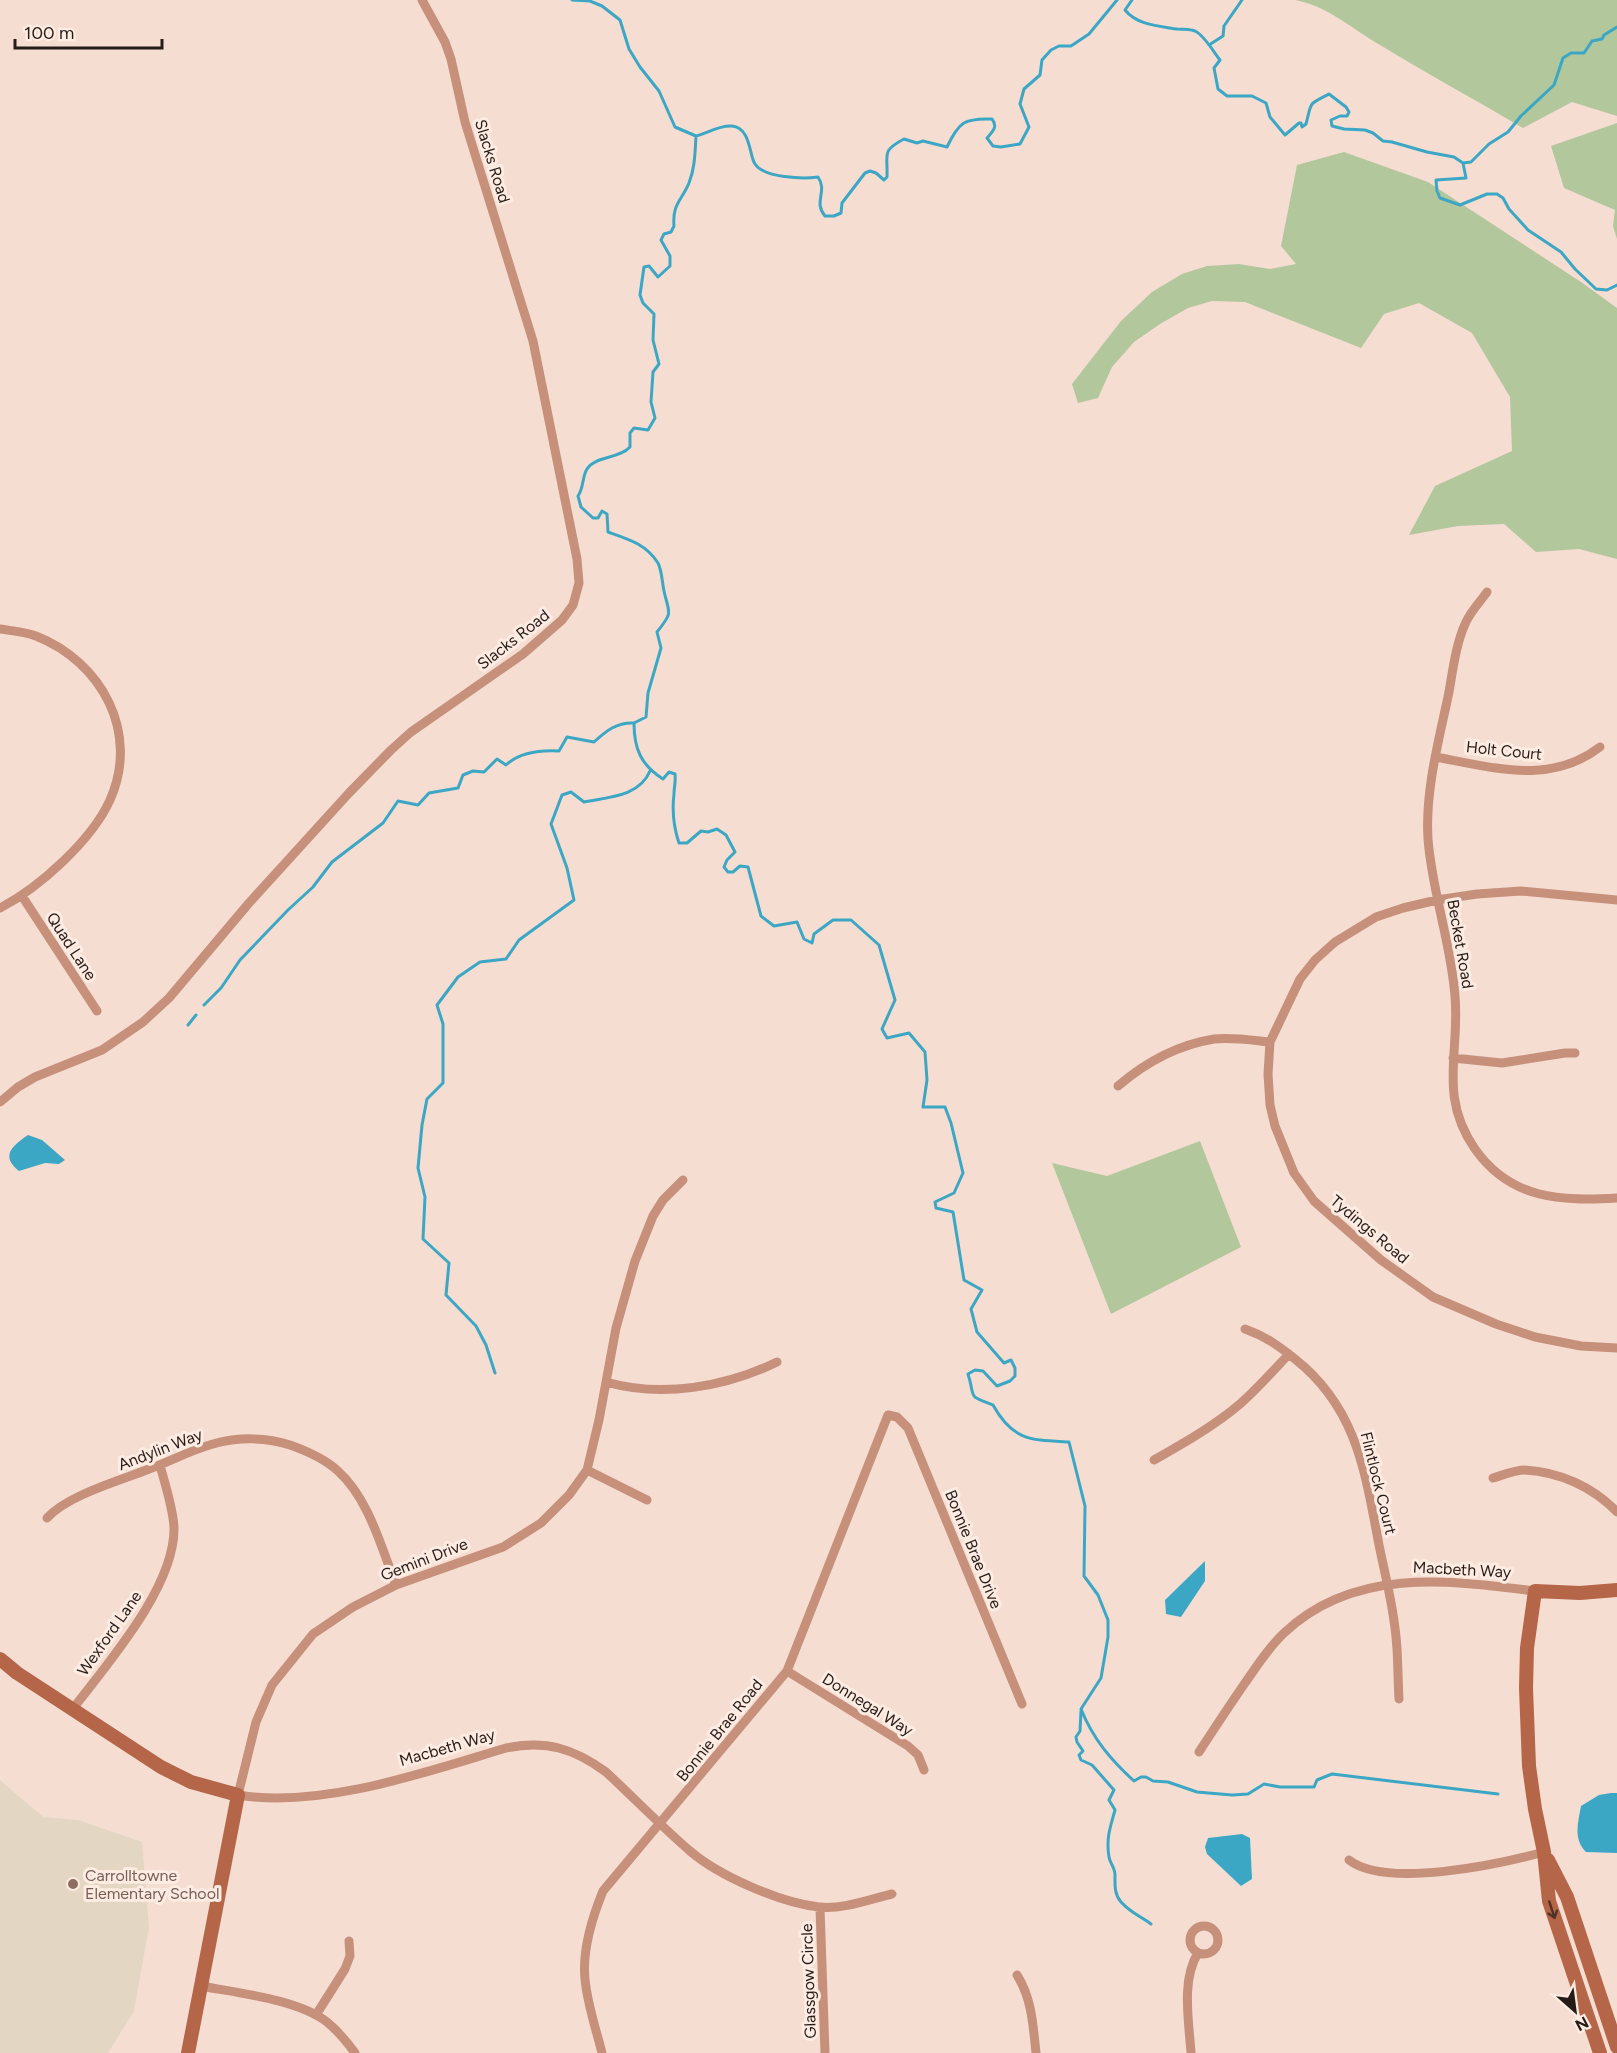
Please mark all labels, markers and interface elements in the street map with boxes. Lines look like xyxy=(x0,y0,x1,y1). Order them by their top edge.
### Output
scale bar xyxy=(15,12,162,50)
text: 100 m xyxy=(24,22,74,44)
street label: Slacks Road xyxy=(471,117,514,205)
street label: Slacks Road xyxy=(474,605,553,673)
street label: Holt Court xyxy=(1465,737,1543,764)
street label: Becket Road xyxy=(1443,898,1478,990)
street label: Quad Lane xyxy=(43,909,101,984)
street label: Tydings Road xyxy=(1327,1191,1413,1268)
street label: Andylin Way xyxy=(115,1424,206,1474)
street label: Flintlock Court xyxy=(1357,1430,1400,1536)
street label: Bonnie Brae Drive xyxy=(941,1487,1006,1612)
street label: Gemini Drive xyxy=(378,1534,471,1585)
street label: Macbeth Way xyxy=(1412,1557,1512,1582)
street label: Wexford Lane xyxy=(73,1587,146,1679)
street label: Donnegal Way xyxy=(819,1669,917,1740)
street label: Bonnie Brae Road xyxy=(672,1675,766,1785)
street label: Macbeth Way xyxy=(397,1725,498,1770)
place label: Carrolltowne Elementary School xyxy=(85,1866,219,1903)
marker: Carrolltowne Elementary School xyxy=(66,1877,80,1891)
one-way arrow xyxy=(1548,1900,1559,1919)
street label: Glassgow Circle xyxy=(797,1923,820,2039)
north arrow xyxy=(1545,1981,1605,2041)
text: N xyxy=(1572,2013,1592,2035)

